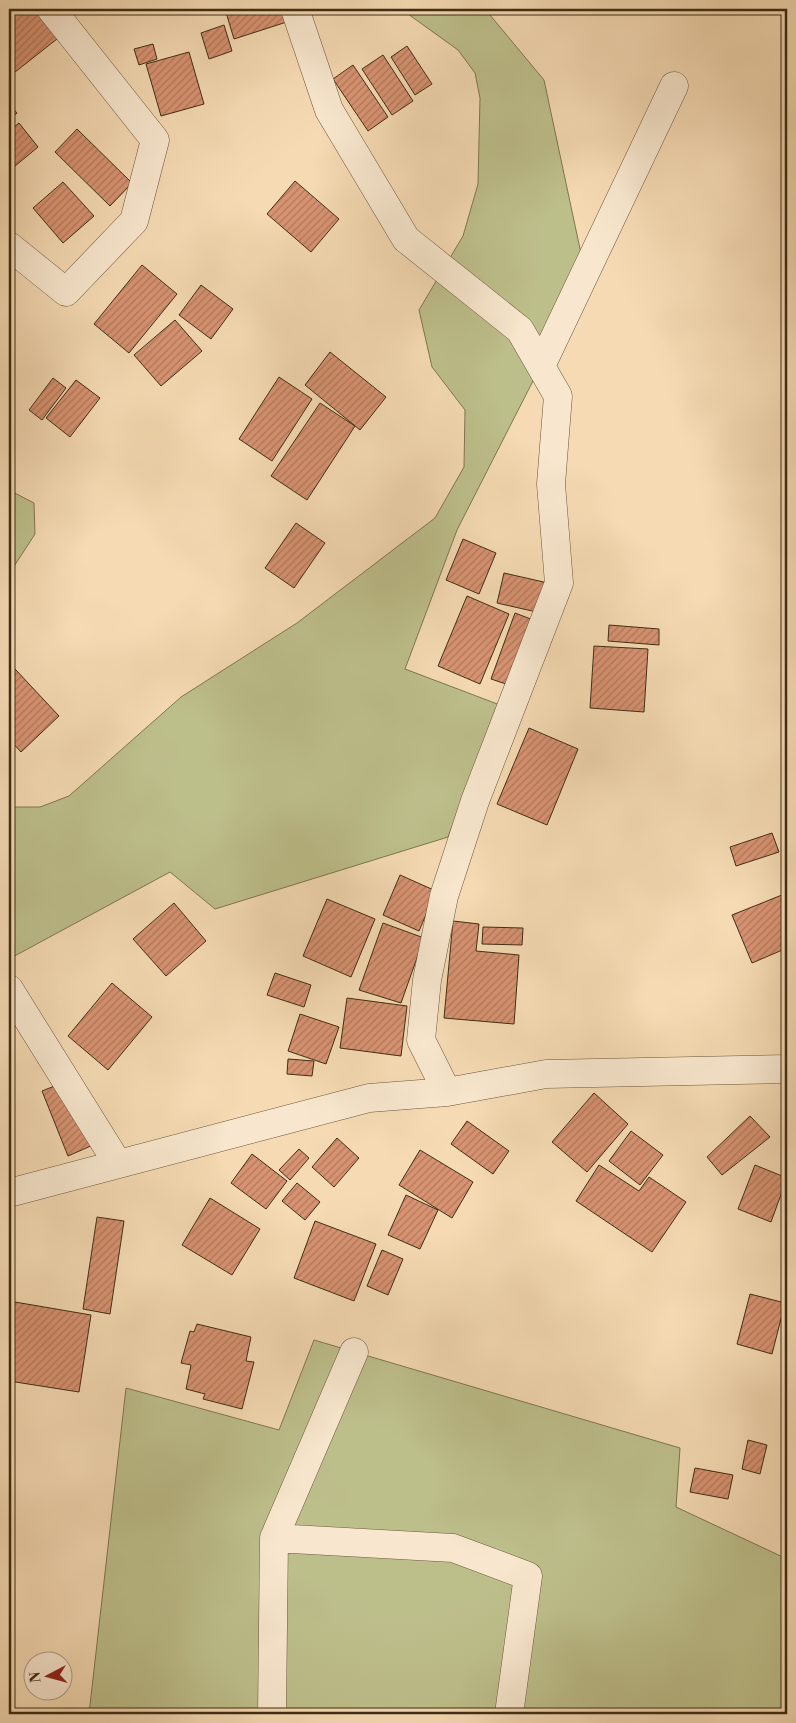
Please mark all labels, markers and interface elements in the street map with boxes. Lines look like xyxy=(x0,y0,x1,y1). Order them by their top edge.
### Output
north arrow xyxy=(22,1650,72,1700)
text: N xyxy=(27,1671,46,1684)

